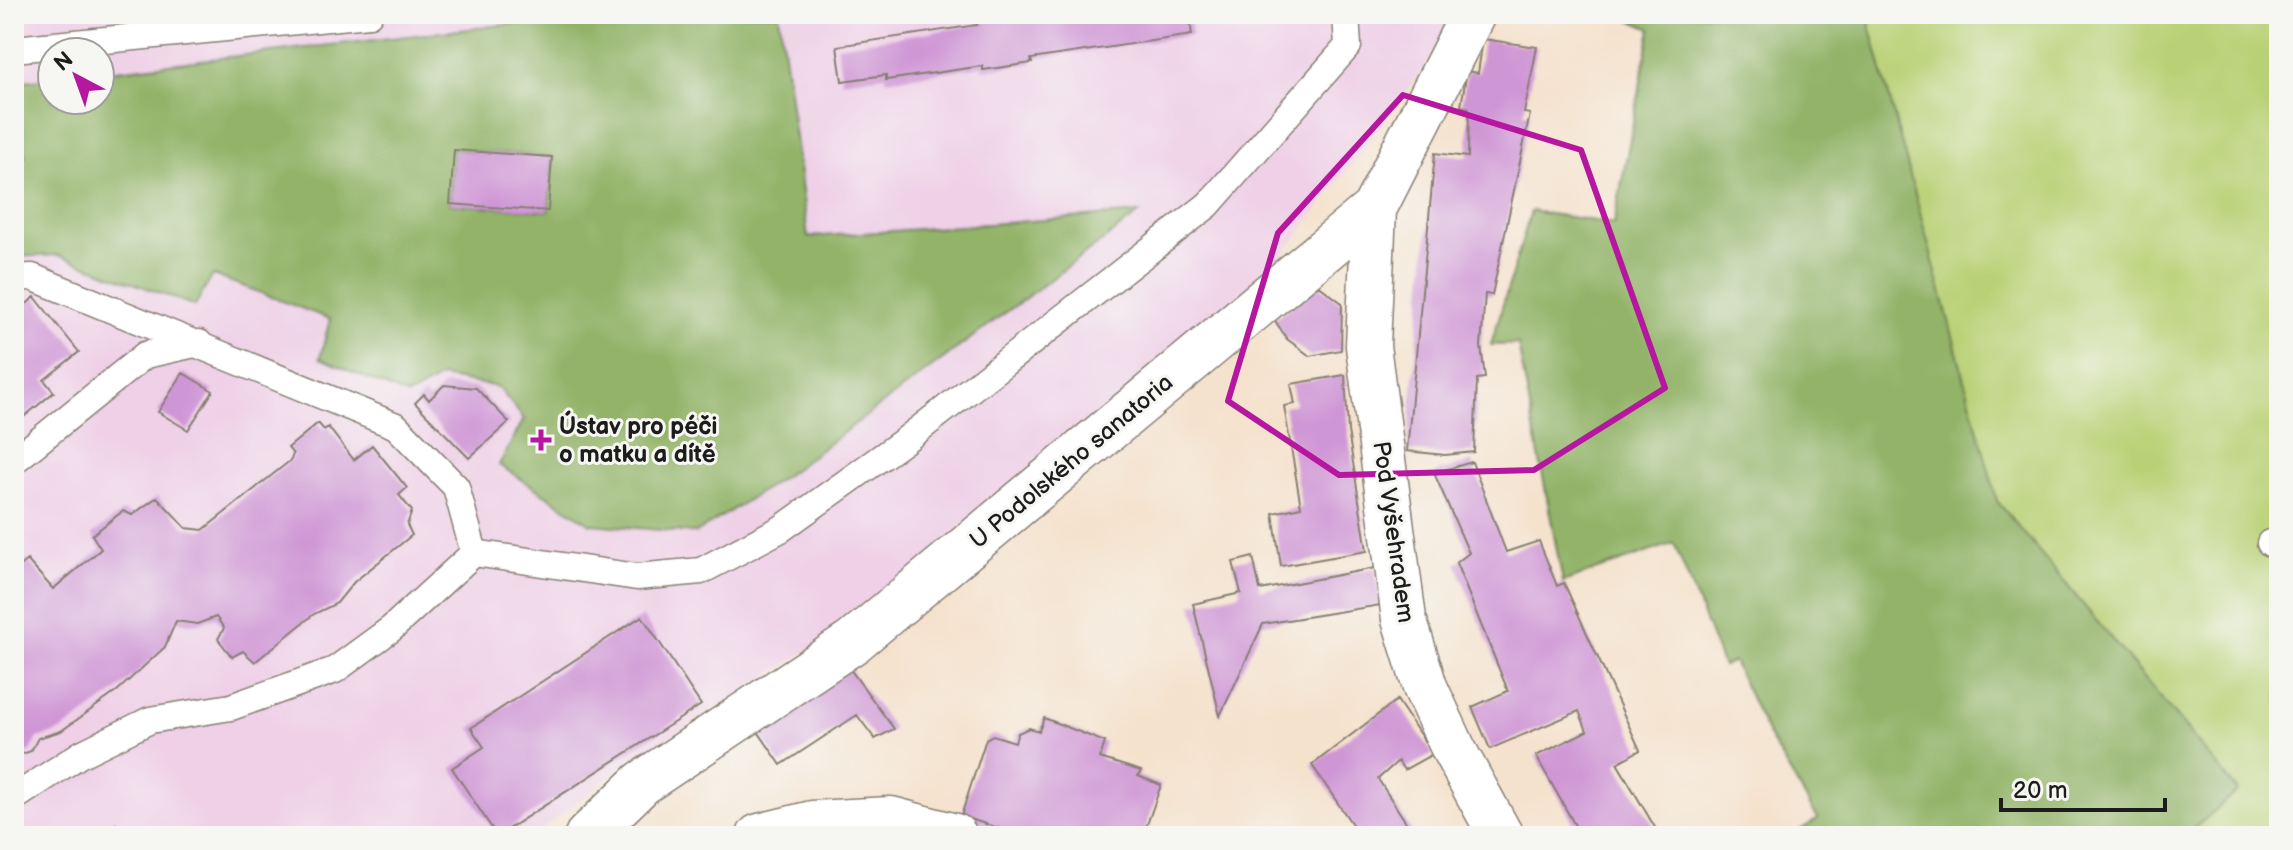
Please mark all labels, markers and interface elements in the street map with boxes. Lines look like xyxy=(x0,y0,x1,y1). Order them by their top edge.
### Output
north arrow xyxy=(36,36,116,116)
text: N xyxy=(49,46,79,78)
street label: U Podolského sanatoria xyxy=(964,368,1179,555)
place label: Ústav pro péči o matku a dítě xyxy=(559,410,717,469)
marker: Ústav pro péči o matku a dítě xyxy=(530,429,552,451)
street label: Pod Vyšehradem xyxy=(1366,439,1421,625)
scale bar xyxy=(2001,762,2165,812)
text: 20 m xyxy=(2013,776,2068,805)

